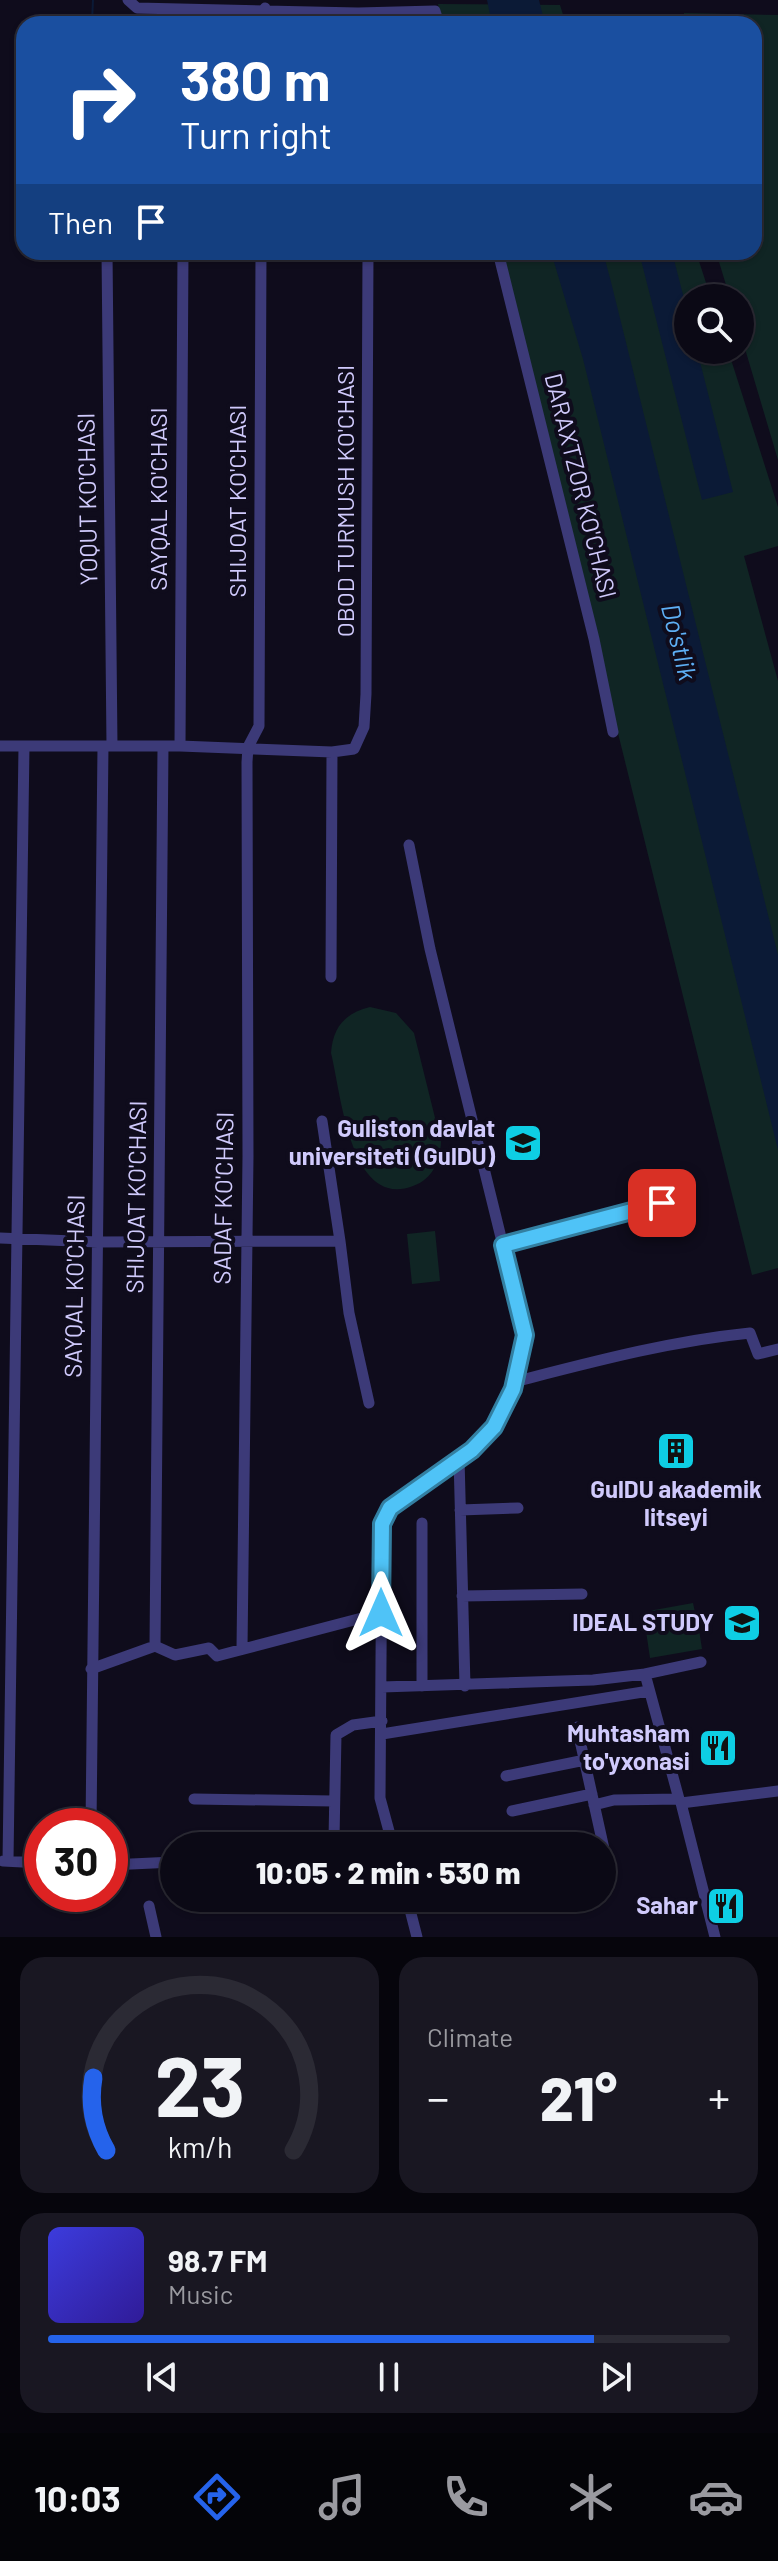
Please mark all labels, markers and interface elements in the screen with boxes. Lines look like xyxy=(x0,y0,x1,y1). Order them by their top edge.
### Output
text: 380 m xyxy=(180,45,330,112)
icon: right xyxy=(48,48,152,152)
text: Turn right xyxy=(180,113,332,156)
icon: arrive xyxy=(129,200,173,244)
text: Then xyxy=(48,204,113,240)
map controls xyxy=(674,284,754,364)
button: search xyxy=(674,284,754,364)
street label: OBOD TURMUSH KO'CHASI xyxy=(330,365,359,637)
street label: DARAXTZOR KO'CHASI xyxy=(539,370,623,601)
street label: SHIJOAT KO'CHASI xyxy=(222,405,251,597)
street label: SAYQAL KO'CHASI xyxy=(143,407,172,591)
street label: YOQUT KO'CHASI xyxy=(70,412,103,586)
water label: Do'stlik xyxy=(656,600,705,683)
street label: SHIJOAT KO'CHASI xyxy=(119,1100,152,1294)
street label: SADAF KO'CHASI xyxy=(206,1111,239,1285)
place label: Guliston davlat universiteti (GulDU) xyxy=(289,1113,496,1170)
school or university icon: Guliston davlat universiteti (GulDU) xyxy=(502,1122,544,1164)
pin xyxy=(628,1169,696,1237)
icon: arrive xyxy=(640,1181,684,1225)
street label: SAYQAL KO'CHASI xyxy=(57,1194,90,1378)
building icon: GulDU akademik litseyi xyxy=(655,1430,697,1472)
place label: GulDU akademik litseyi xyxy=(590,1474,762,1531)
position arrow xyxy=(339,1571,423,1655)
school or university icon: IDEAL STUDY xyxy=(721,1602,763,1644)
place label: IDEAL STUDY xyxy=(572,1607,714,1636)
place label: Muhtasham to'yxonasi xyxy=(567,1718,690,1775)
restaurant icon: Muhtasham to'yxonasi xyxy=(697,1727,739,1769)
speed limit sign: 30 xyxy=(24,1808,128,1912)
text: 10:05 · 2 min · 530 m xyxy=(256,1854,520,1890)
restaurant icon: Sahar xyxy=(705,1885,747,1927)
place label: Sahar xyxy=(636,1890,698,1919)
text: Climate xyxy=(427,2021,513,2052)
text: 23 xyxy=(154,2034,245,2134)
text: 21° xyxy=(540,2061,617,2133)
text: − xyxy=(427,2070,449,2123)
text: + xyxy=(708,2070,730,2123)
text: km/h xyxy=(167,2129,232,2164)
text: 98.7 FM xyxy=(168,2242,267,2278)
text: Music xyxy=(168,2278,233,2309)
icon: previous xyxy=(140,2355,184,2399)
icon: pause xyxy=(367,2355,411,2399)
icon: next xyxy=(594,2355,638,2399)
icon: directions xyxy=(189,2469,245,2525)
icon: music xyxy=(314,2469,370,2525)
icon: phone xyxy=(438,2469,494,2525)
icon: climate xyxy=(563,2469,619,2525)
icon: car xyxy=(688,2469,744,2525)
text: 10:03 xyxy=(34,2476,121,2519)

